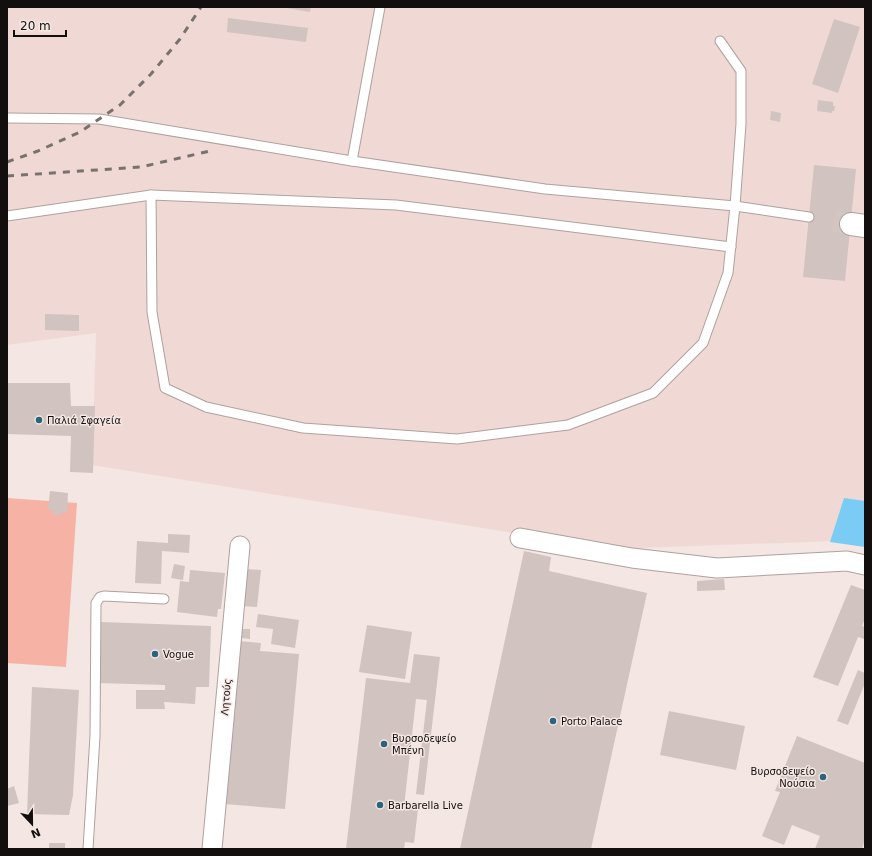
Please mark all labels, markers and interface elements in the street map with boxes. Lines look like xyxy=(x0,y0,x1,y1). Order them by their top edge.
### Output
scale bar xyxy=(14,12,66,38)
text: 20 m xyxy=(20,19,51,33)
marker: Παλιά Σφαγεία xyxy=(34,415,44,425)
place label: Παλιά Σφαγεία xyxy=(47,415,121,426)
marker: Vogue xyxy=(150,649,160,659)
place label: Vogue xyxy=(163,649,194,660)
street label: Λητούς xyxy=(219,678,233,716)
marker: Porto Palace xyxy=(548,716,558,726)
place label: Porto Palace xyxy=(561,716,622,727)
place label: Βυρσοδεψείο Μπένη xyxy=(392,733,456,756)
marker: Βυρσοδεψείο Μπένη xyxy=(379,739,389,749)
place label: Βυρσοδεψείο Νούσια xyxy=(751,766,815,789)
marker: Βυρσοδεψείο Νούσια xyxy=(818,772,828,782)
marker: Barbarella Live xyxy=(375,800,385,810)
place label: Barbarella Live xyxy=(388,800,463,811)
north arrow xyxy=(12,804,52,844)
text: N xyxy=(29,825,42,841)

